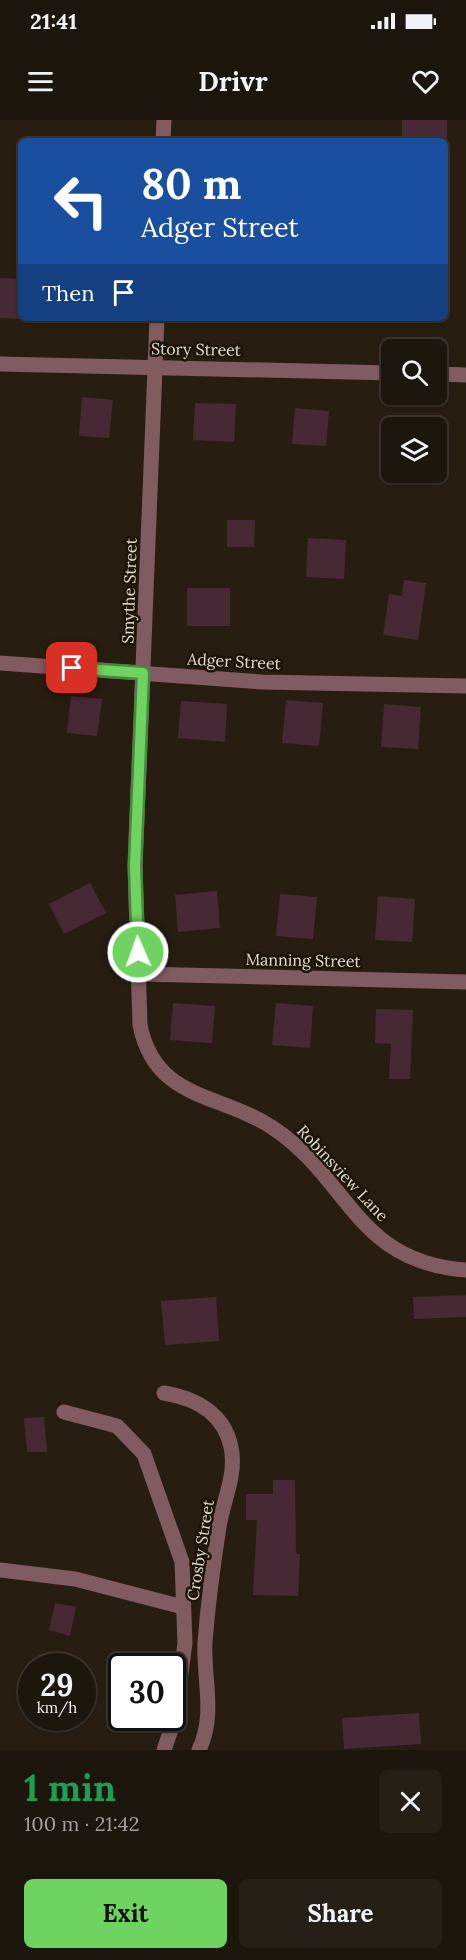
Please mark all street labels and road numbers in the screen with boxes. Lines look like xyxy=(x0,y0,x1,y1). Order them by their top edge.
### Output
street label: Story Street xyxy=(151,338,242,360)
street label: Smythe Street xyxy=(117,537,141,644)
street label: Adger Street xyxy=(186,649,282,673)
street label: Manning Street xyxy=(245,949,361,971)
street label: Robinsview Lane xyxy=(293,1121,393,1226)
street label: Crosby Street xyxy=(182,1497,218,1602)

